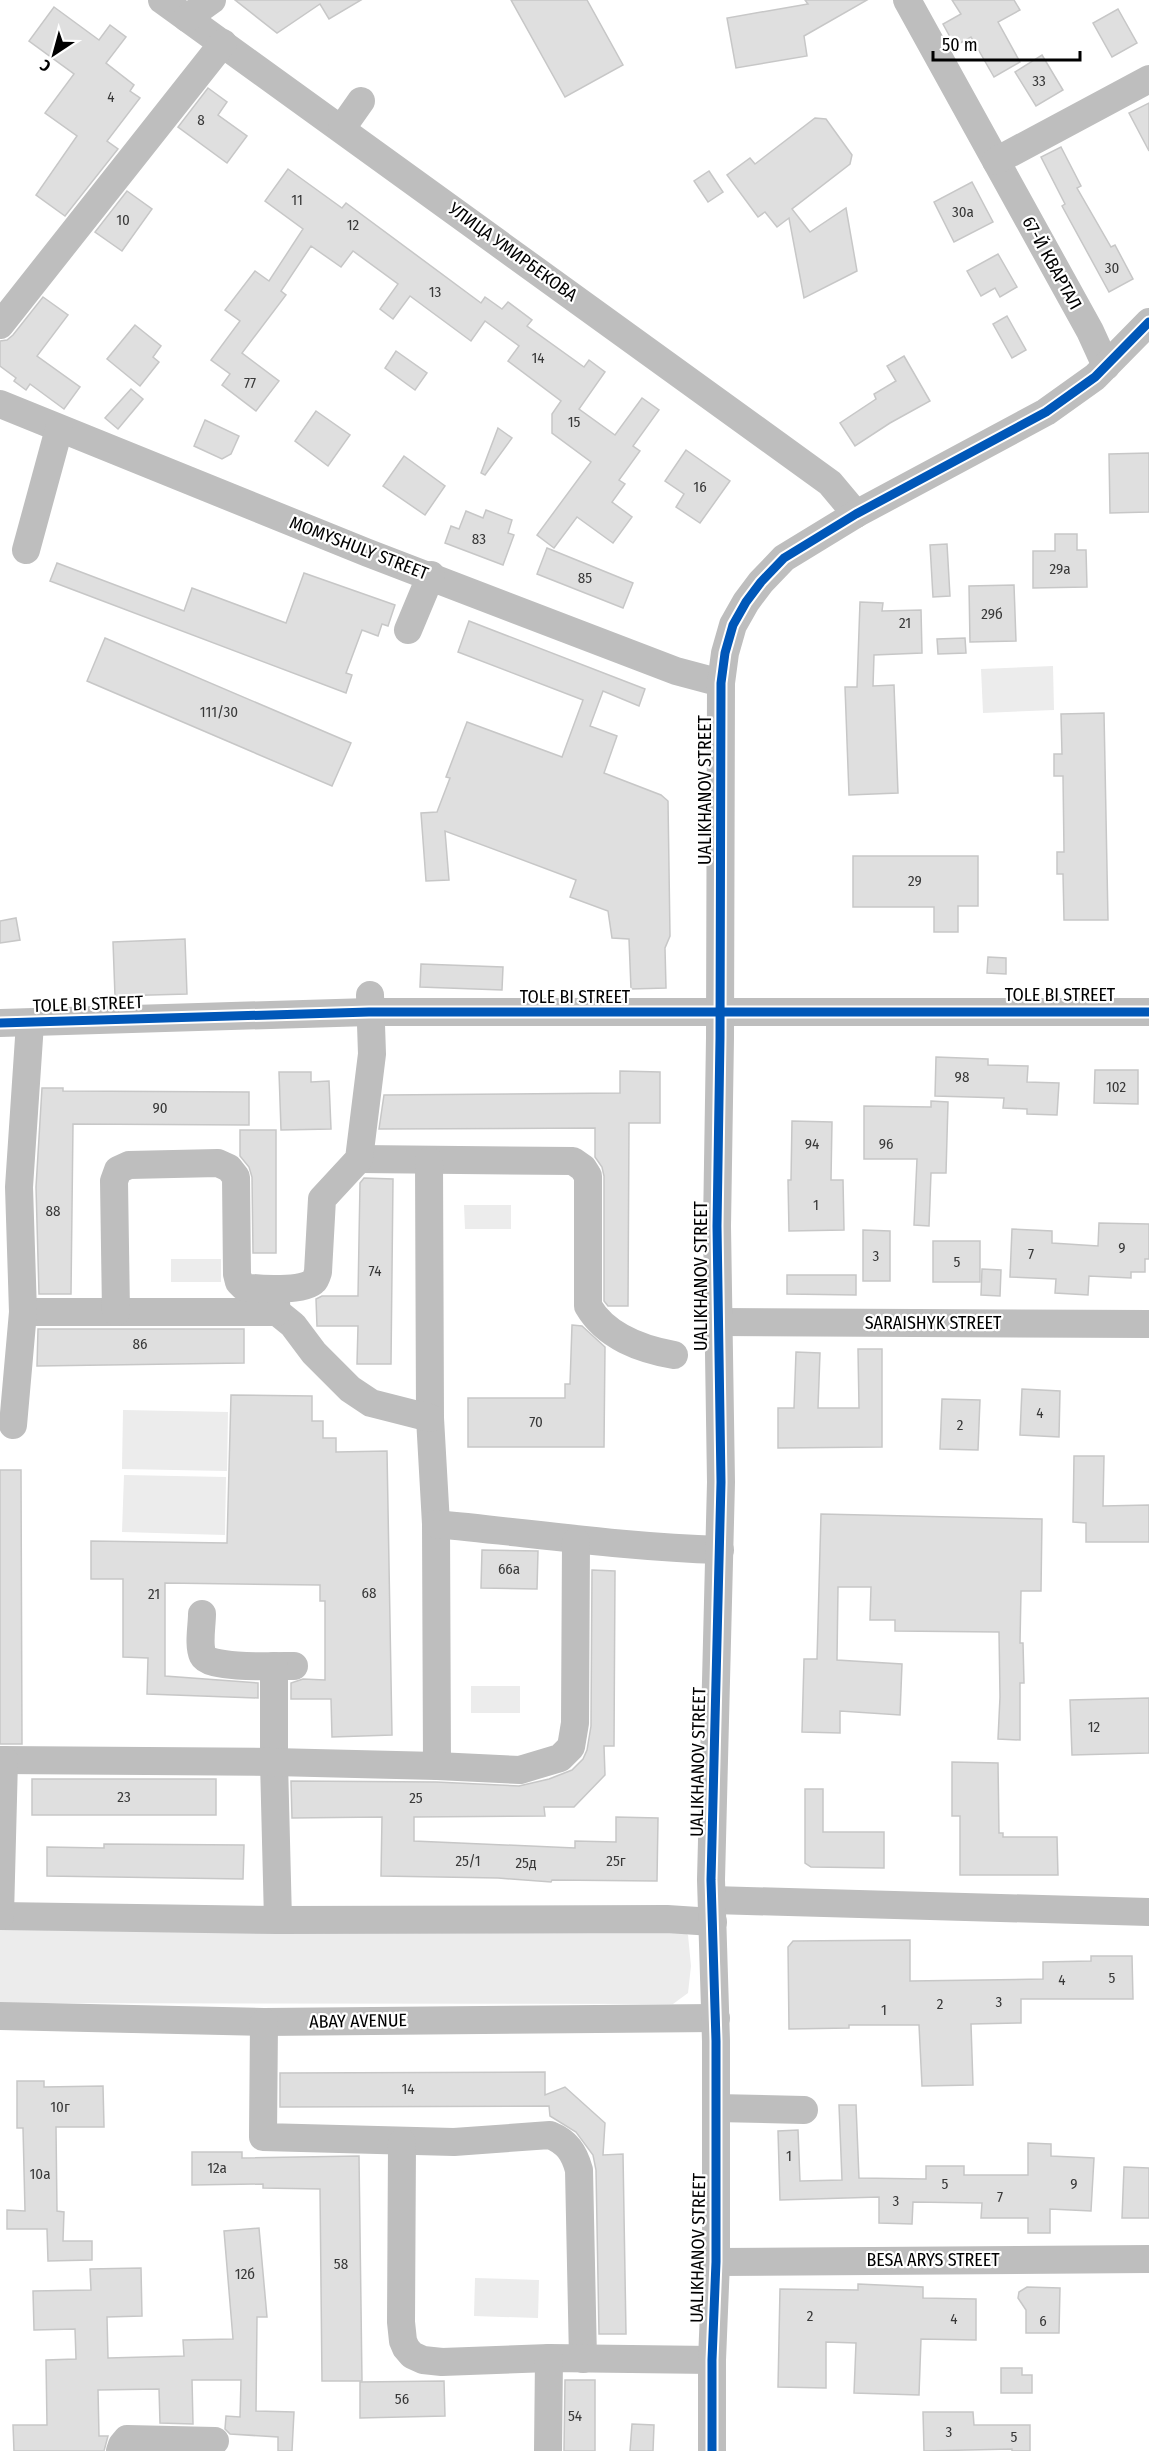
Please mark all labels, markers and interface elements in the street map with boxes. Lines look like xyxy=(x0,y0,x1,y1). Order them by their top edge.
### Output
north arrow xyxy=(24,24,84,84)
scale bar xyxy=(933,24,1080,62)
text: 50 m xyxy=(942,34,978,56)
text: С xyxy=(36,55,54,76)
house number: 33 xyxy=(1032,72,1046,90)
house number: 4 xyxy=(107,88,115,106)
house number: 8 xyxy=(197,111,205,129)
house number: 11 xyxy=(291,191,303,209)
street label: УЛИЦА УМИРБЕКОВА xyxy=(443,197,582,306)
house number: 30а xyxy=(952,203,974,221)
house number: 10 xyxy=(116,211,130,229)
street label: 67-Й КВАРТАЛ xyxy=(1017,213,1087,313)
house number: 12 xyxy=(347,216,360,234)
house number: 30 xyxy=(1105,259,1119,277)
house number: 13 xyxy=(429,283,442,301)
house number: 14 xyxy=(531,349,545,367)
house number: 77 xyxy=(244,374,256,392)
house number: 15 xyxy=(568,413,580,431)
house number: 16 xyxy=(693,478,707,496)
street label: MOMYSHULY STREET xyxy=(287,511,432,585)
house number: 83 xyxy=(472,530,486,548)
house number: 29а xyxy=(1049,560,1071,578)
house number: 85 xyxy=(578,569,592,587)
house number: 29б xyxy=(981,605,1003,623)
house number: 21 xyxy=(899,614,911,632)
house number: 111/30 xyxy=(200,703,238,721)
street label: UALIKHANOV STREET xyxy=(694,714,716,865)
house number: 29 xyxy=(908,872,922,890)
street label: TOLE BI STREET xyxy=(1005,984,1116,1006)
street label: TOLE BI STREET xyxy=(520,986,631,1008)
street label: TOLE BI STREET xyxy=(32,991,144,1017)
house number: 98 xyxy=(955,1068,969,1086)
house number: 102 xyxy=(1106,1078,1126,1096)
house number: 90 xyxy=(152,1099,168,1117)
house number: 94 xyxy=(805,1135,819,1153)
house number: 96 xyxy=(879,1135,893,1153)
house number: 1 xyxy=(813,1196,819,1214)
street label: UALIKHANOV STREET xyxy=(690,1200,712,1351)
house number: 88 xyxy=(45,1202,61,1220)
house number: 9 xyxy=(1118,1239,1126,1257)
house number: 7 xyxy=(1028,1245,1034,1263)
house number: 3 xyxy=(873,1247,880,1265)
house number: 5 xyxy=(954,1253,961,1271)
house number: 74 xyxy=(369,1262,381,1280)
street label: SARAISHYK STREET xyxy=(865,1312,1002,1334)
house number: 86 xyxy=(133,1335,147,1353)
house number: 4 xyxy=(1036,1404,1044,1422)
house number: 70 xyxy=(529,1413,543,1431)
house number: 2 xyxy=(957,1416,964,1434)
house number: 66а xyxy=(498,1560,520,1578)
house number: 68 xyxy=(362,1584,376,1602)
house number: 21 xyxy=(148,1585,160,1603)
street label: UALIKHANOV STREET xyxy=(686,1686,710,1837)
house number: 12 xyxy=(1088,1718,1101,1736)
house number: 23 xyxy=(117,1788,131,1806)
house number: 25 xyxy=(409,1789,423,1807)
house number: 25/1 xyxy=(455,1852,481,1870)
house number: 25г xyxy=(606,1852,626,1870)
house number: 25д xyxy=(516,1854,537,1872)
house number: 5 xyxy=(1109,1969,1116,1987)
house number: 4 xyxy=(1058,1971,1066,1989)
house number: 3 xyxy=(996,1993,1003,2011)
house number: 2 xyxy=(937,1995,944,2013)
house number: 1 xyxy=(881,2001,887,2019)
street label: ABAY AVENUE xyxy=(309,2009,407,2033)
house number: 14 xyxy=(401,2080,415,2098)
house number: 10г xyxy=(50,2098,70,2116)
house number: 1 xyxy=(786,2147,792,2165)
house number: 12а xyxy=(207,2159,227,2177)
house number: 10а xyxy=(29,2165,51,2183)
street label: UALIKHANOV STREET xyxy=(686,2172,710,2323)
house number: 5 xyxy=(942,2175,949,2193)
house number: 9 xyxy=(1070,2175,1078,2193)
house number: 7 xyxy=(997,2188,1003,2206)
house number: 3 xyxy=(893,2192,900,2210)
street label: BESA ARYS STREET xyxy=(866,2249,1000,2271)
house number: 58 xyxy=(334,2255,348,2273)
house number: 12б xyxy=(235,2265,255,2283)
house number: 2 xyxy=(807,2307,814,2325)
house number: 4 xyxy=(950,2310,958,2328)
house number: 6 xyxy=(1039,2312,1047,2330)
house number: 56 xyxy=(395,2390,409,2408)
house number: 54 xyxy=(568,2407,582,2425)
house number: 3 xyxy=(946,2423,953,2441)
house number: 5 xyxy=(1011,2428,1018,2446)

